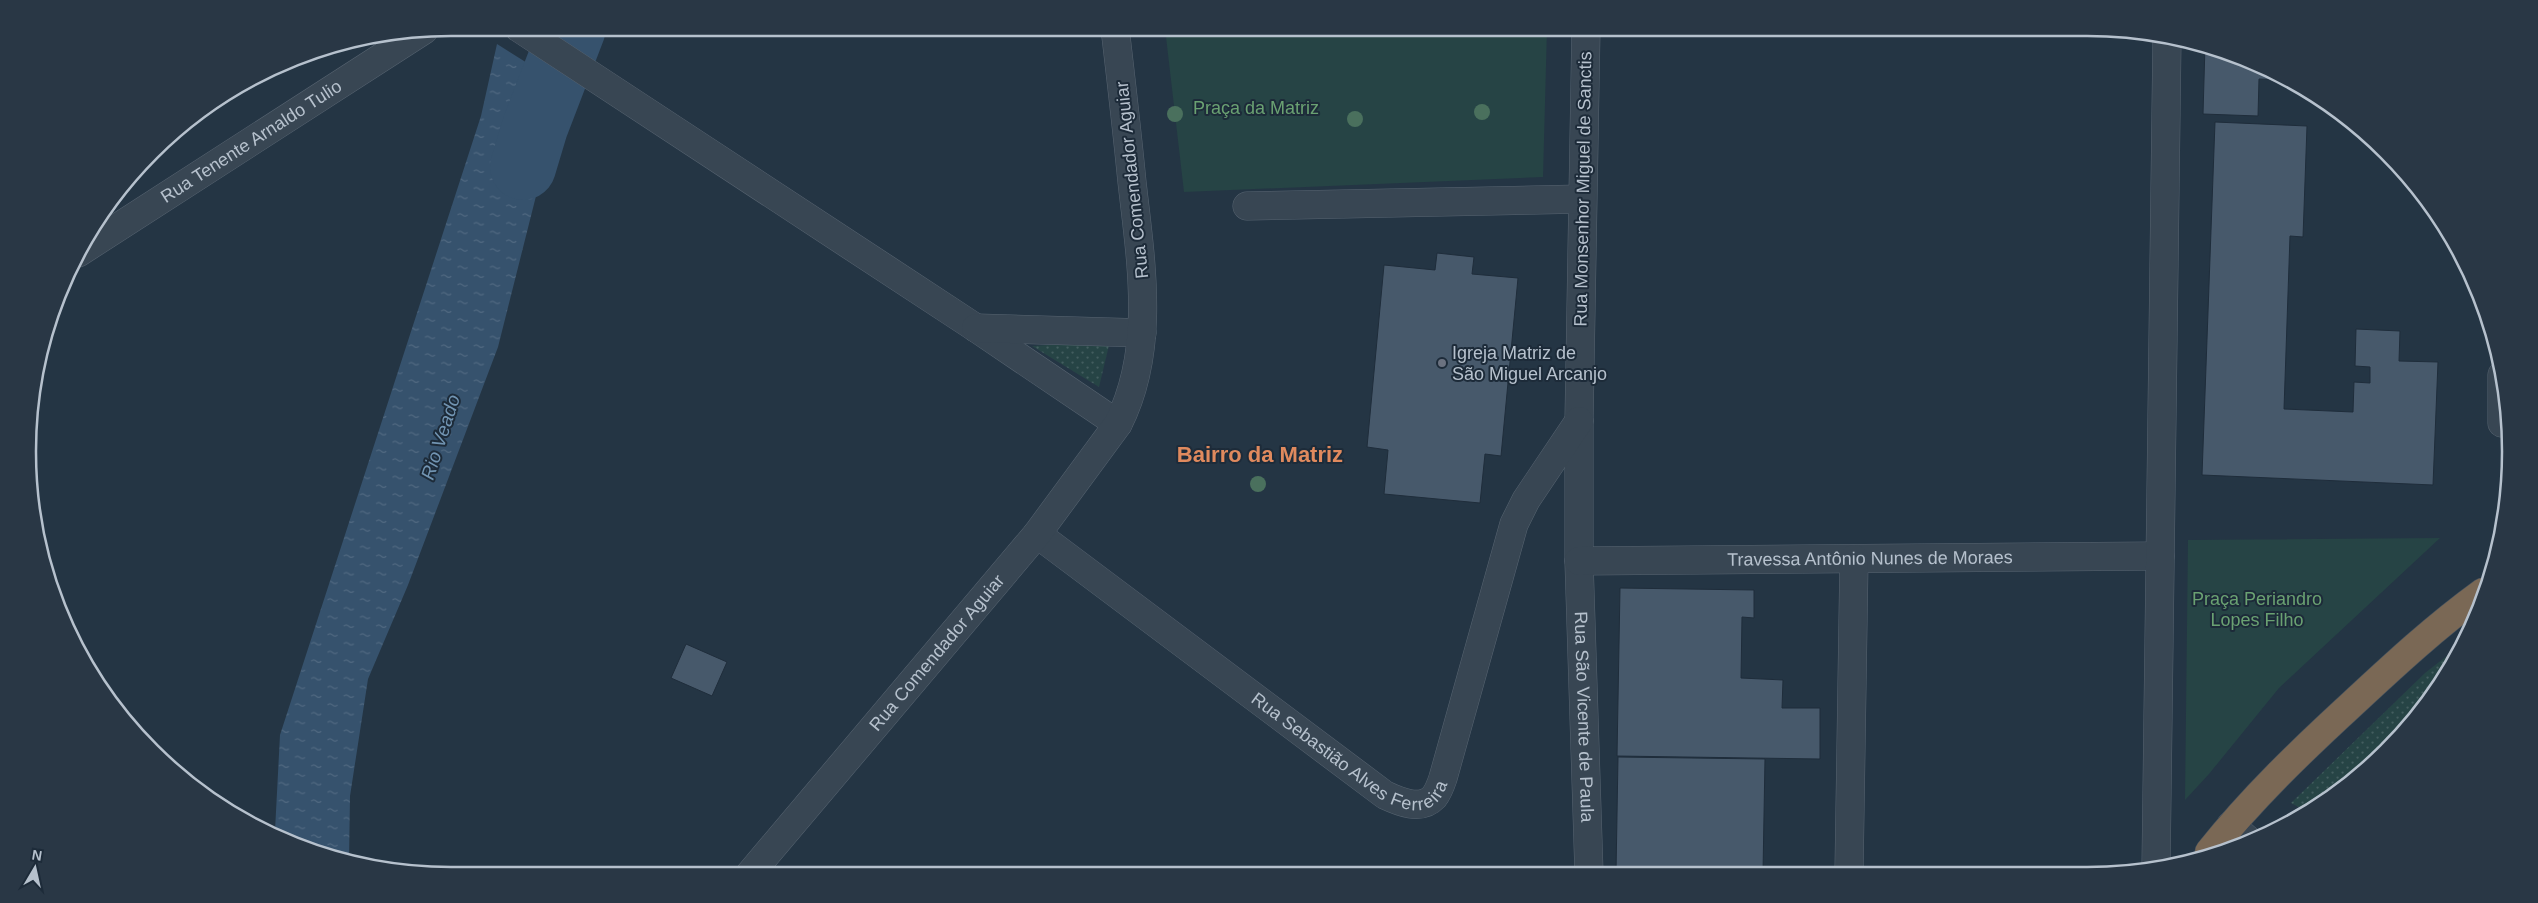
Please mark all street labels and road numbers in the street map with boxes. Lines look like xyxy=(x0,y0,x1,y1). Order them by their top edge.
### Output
street label: Rua Monsenhor Miguel de Sanctis xyxy=(1571,51,1595,327)
street label: Rua Tenente Arnaldo Tulio xyxy=(157,76,345,207)
street label: Rua Comendador Aguiar xyxy=(1112,80,1152,280)
street label: Travessa Antônio Nunes de Moraes xyxy=(1727,547,2013,570)
street label: Rua Comendador Aguiar xyxy=(865,571,1008,735)
street label: Rua São Vicente de Paula xyxy=(1571,611,1597,824)
street label: Rua Sebastião Alves Ferreira xyxy=(1248,689,1452,814)

